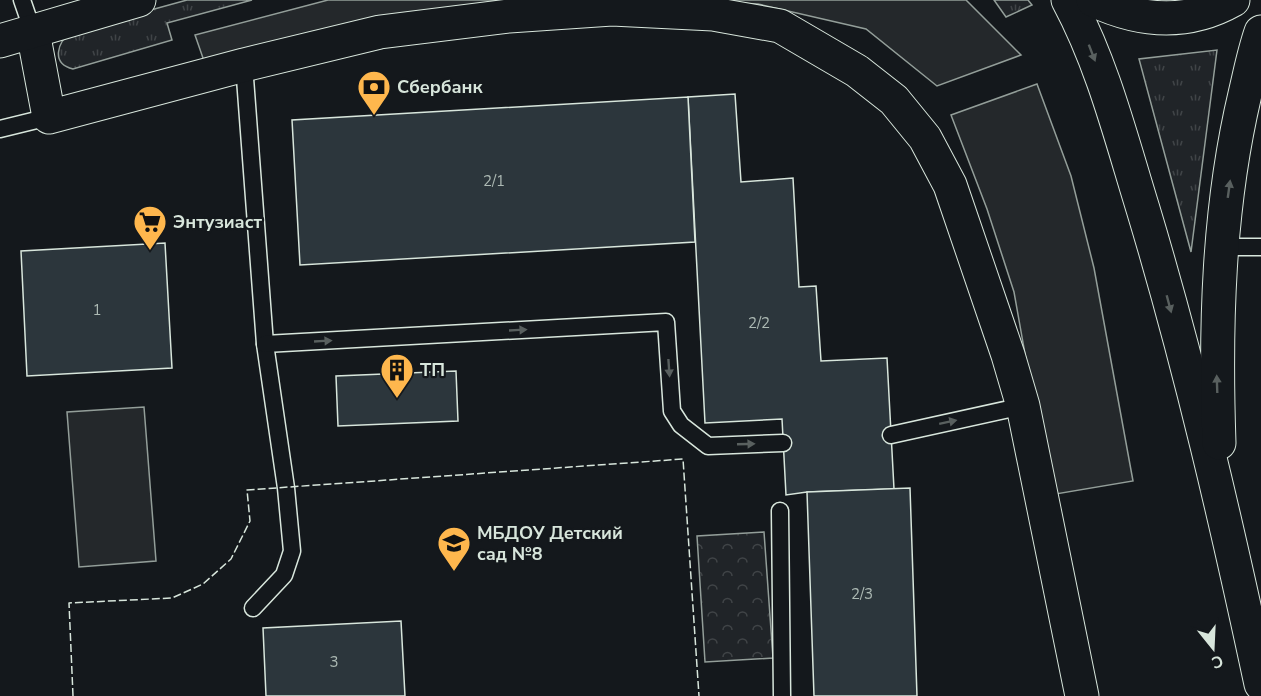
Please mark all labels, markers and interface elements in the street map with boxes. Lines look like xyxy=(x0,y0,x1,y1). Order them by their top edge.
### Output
one-way arrow xyxy=(1088,44,1098,62)
bank icon: Сбербанк xyxy=(356,69,392,116)
place label: Сбербанк xyxy=(397,75,484,99)
house number: 2/1 xyxy=(483,171,505,191)
one-way arrow xyxy=(1224,180,1233,199)
supermarket icon: Энтузиаст xyxy=(132,204,168,251)
place label: Энтузиаст xyxy=(173,210,262,234)
one-way arrow xyxy=(1165,295,1174,313)
house number: 1 xyxy=(92,300,102,320)
house number: 2/2 xyxy=(748,313,770,333)
one-way arrow xyxy=(508,326,527,335)
one-way arrow xyxy=(314,336,333,346)
building icon: ТП xyxy=(379,352,415,399)
place label: ТП xyxy=(420,358,445,382)
one-way arrow xyxy=(665,359,674,378)
one-way arrow xyxy=(1212,374,1221,393)
one-way arrow xyxy=(939,417,958,426)
one-way arrow xyxy=(736,440,755,449)
place label: МБДОУ Детский сад №8 xyxy=(477,521,623,566)
school or university icon: МБДОУ Детский сад №8 xyxy=(436,525,472,572)
house number: 2/3 xyxy=(851,584,873,604)
north arrow xyxy=(1183,618,1243,678)
text: С xyxy=(1209,649,1226,673)
house number: 3 xyxy=(329,652,339,672)

